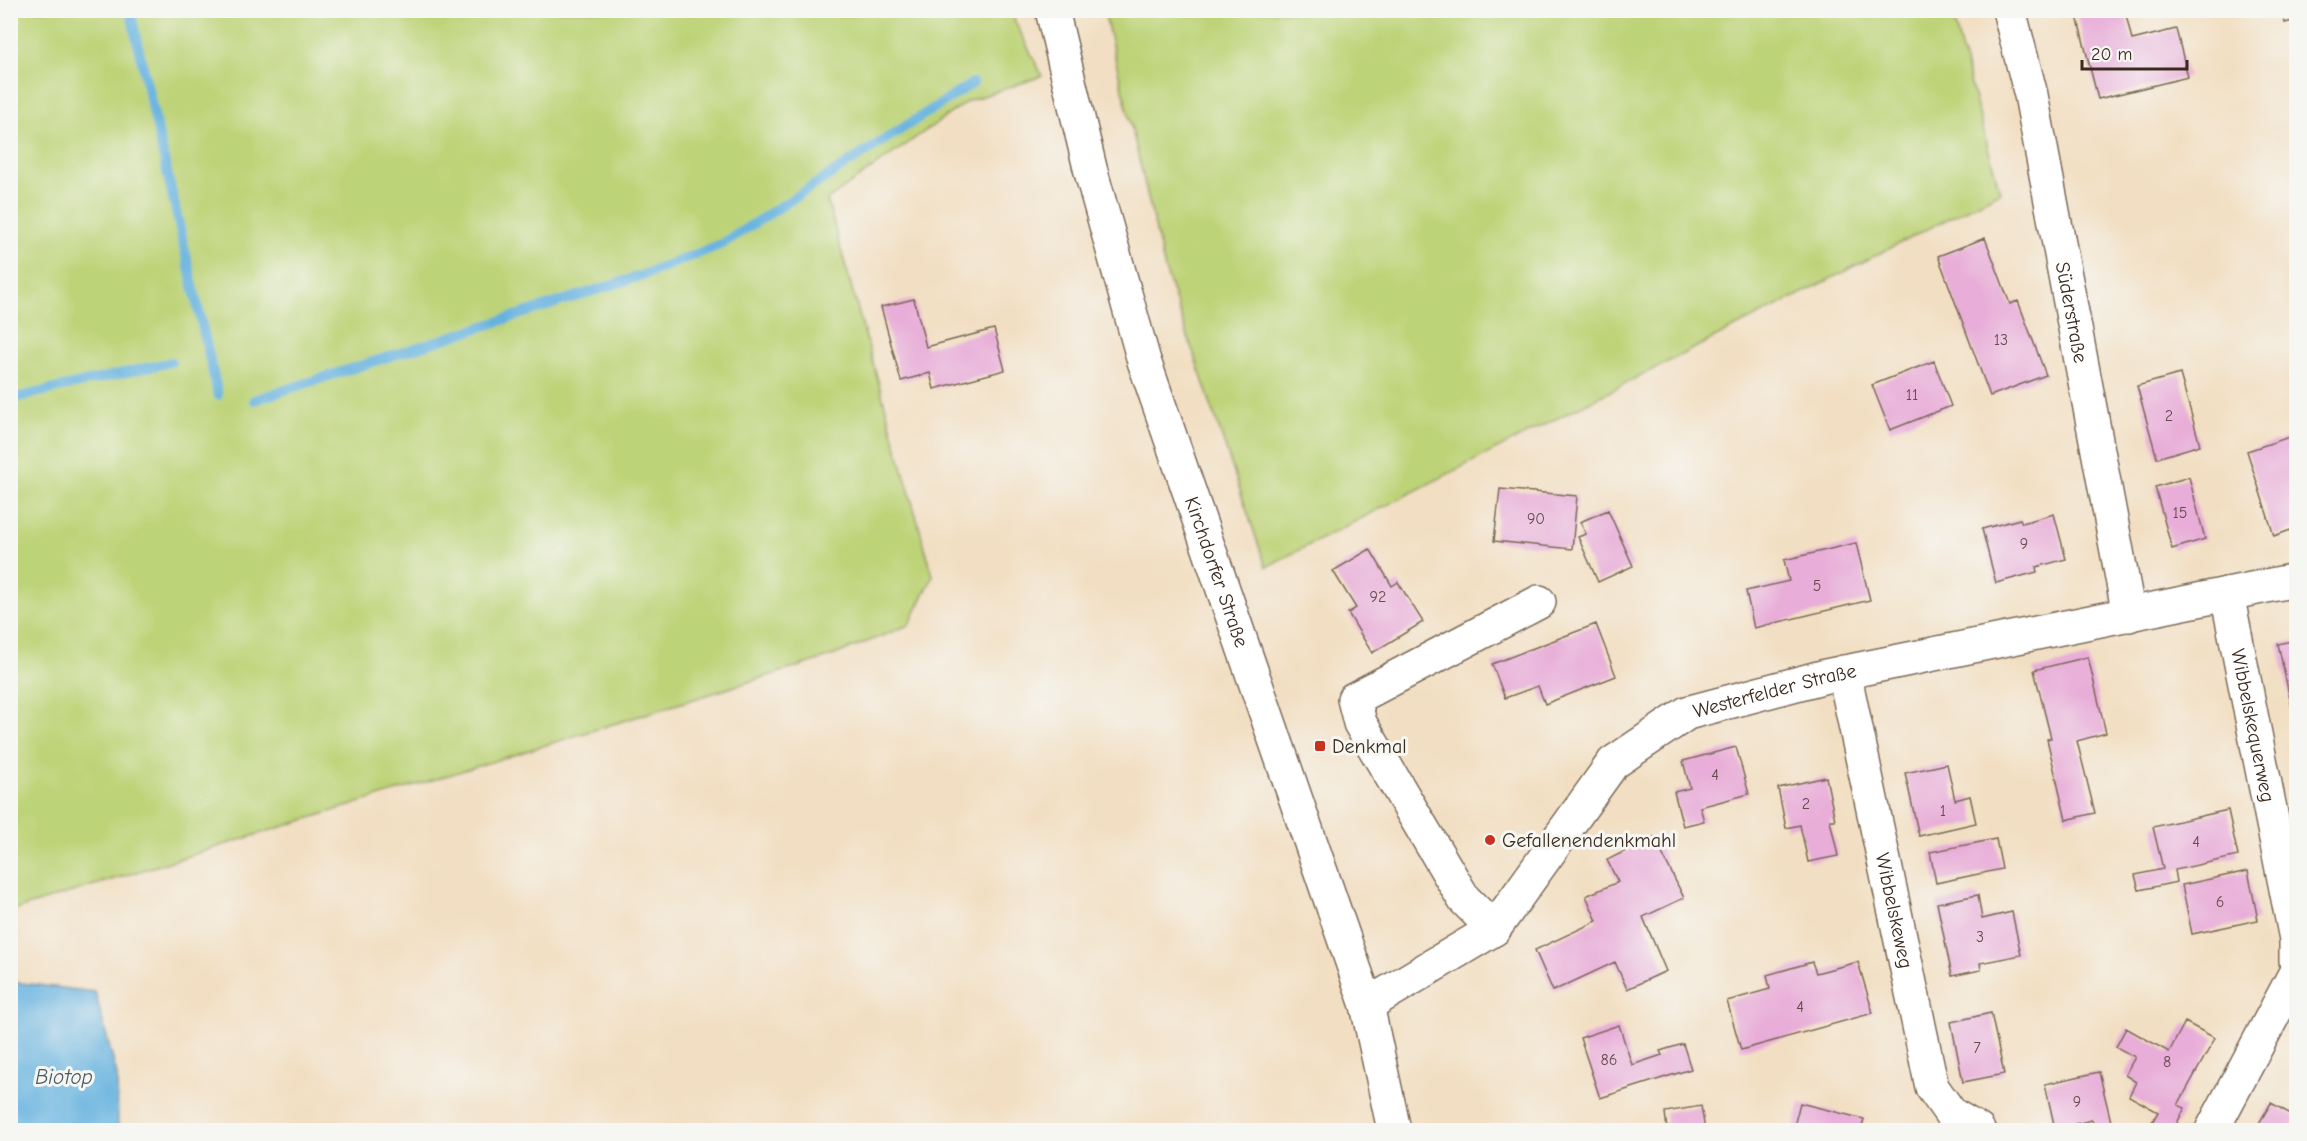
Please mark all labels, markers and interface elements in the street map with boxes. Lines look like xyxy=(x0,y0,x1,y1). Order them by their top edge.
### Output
scale bar xyxy=(2082,33,2187,71)
text: 20 m xyxy=(2091,44,2132,65)
street label: Süderstraße xyxy=(2051,260,2093,365)
house number: 13 xyxy=(1994,331,2008,349)
house number: 11 xyxy=(1906,386,1918,404)
house number: 2 xyxy=(2165,407,2173,425)
street label: Kirchdorfer Straße xyxy=(1180,493,1254,650)
house number: 15 xyxy=(2172,504,2188,522)
house number: 90 xyxy=(1527,510,1545,528)
house number: 9 xyxy=(2020,535,2028,553)
house number: 5 xyxy=(1813,577,1821,595)
house number: 92 xyxy=(1370,588,1386,606)
street label: Wibbelskequerweg xyxy=(2227,647,2280,804)
street label: Westerfelder Straße xyxy=(1690,659,1858,722)
place label: Denkmal xyxy=(1332,735,1407,758)
marker: Denkmal xyxy=(1313,739,1327,753)
house number: 4 xyxy=(1711,766,1719,784)
house number: 2 xyxy=(1802,795,1810,813)
house number: 1 xyxy=(1940,802,1946,820)
place label: Gefallenendenkmahl xyxy=(1502,829,1676,852)
marker: Gefallenendenkmahl xyxy=(1483,833,1497,847)
house number: 4 xyxy=(2192,833,2200,851)
street label: Wibbelskeweg xyxy=(1871,851,1918,971)
house number: 6 xyxy=(2216,893,2224,911)
house number: 3 xyxy=(1976,928,1984,946)
house number: 4 xyxy=(1796,998,1804,1016)
house number: 7 xyxy=(1973,1039,1981,1057)
house number: 86 xyxy=(1601,1051,1617,1069)
house number: 8 xyxy=(2163,1053,2171,1071)
water label: Biotop xyxy=(35,1065,93,1089)
house number: 9 xyxy=(2073,1093,2081,1111)

